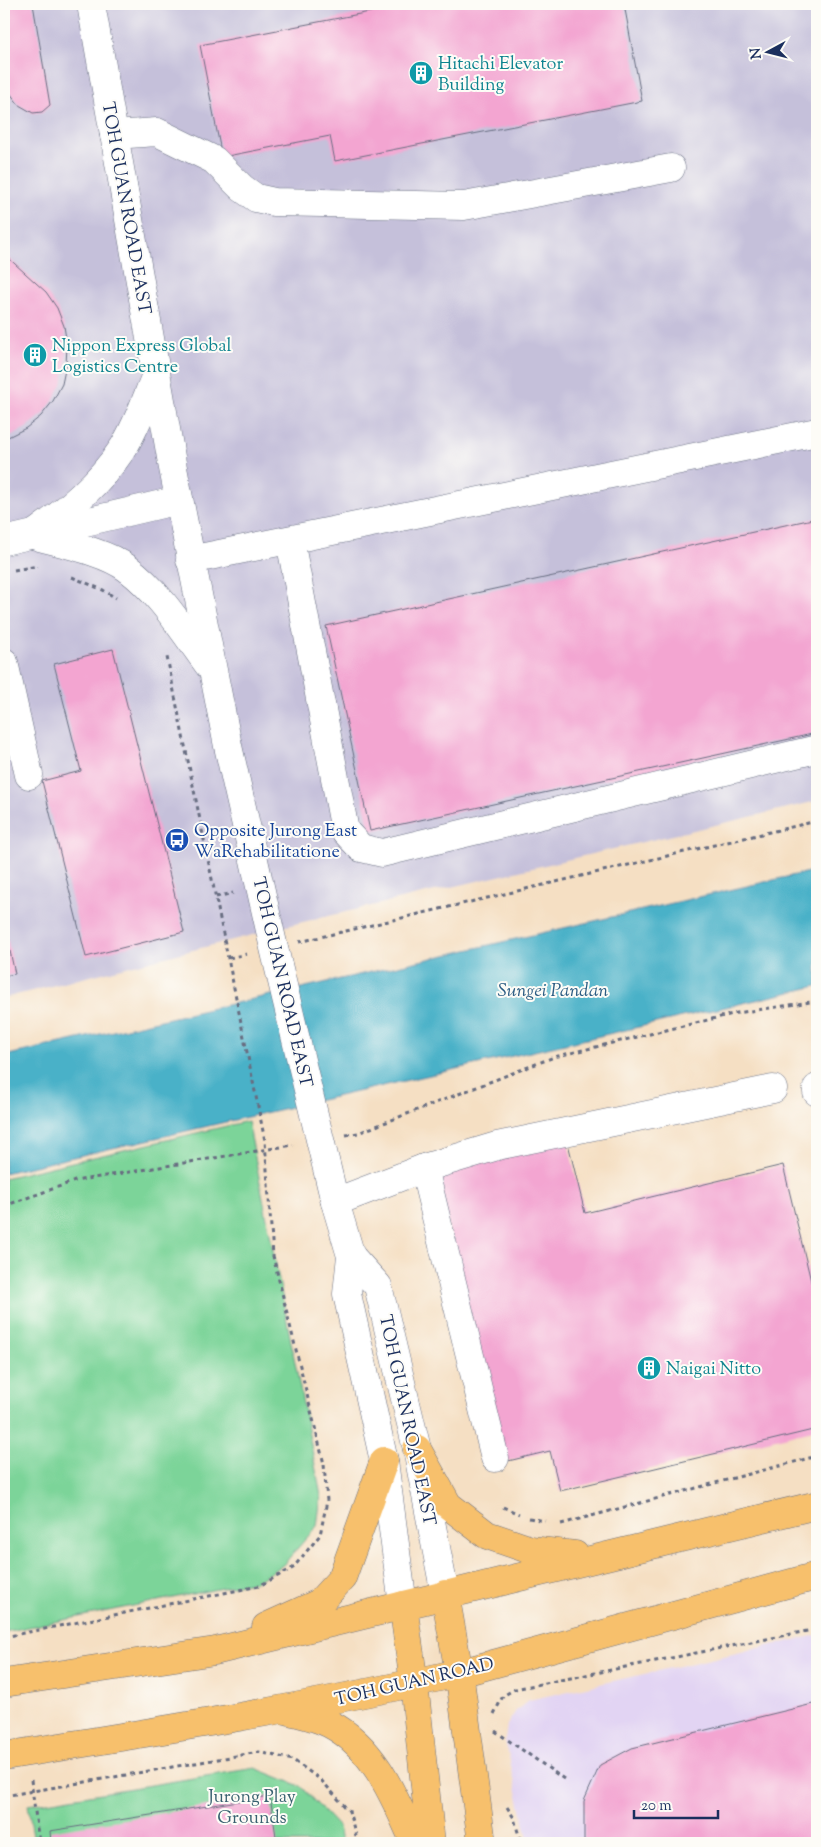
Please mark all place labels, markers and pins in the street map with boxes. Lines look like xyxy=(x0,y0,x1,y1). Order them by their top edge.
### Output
place label: Hitachi Elevator Building xyxy=(438,52,563,99)
building icon: Hitachi Elevator Building xyxy=(408,60,434,86)
place label: Nippon Express Global Logistics Centre xyxy=(52,334,231,381)
building icon: Nippon Express Global Logistics Centre xyxy=(22,342,48,368)
place label: Opposite Jurong East WaRehabilitatione xyxy=(194,819,357,866)
bus stop icon: Opposite Jurong East WaRehabilitatione xyxy=(164,827,190,853)
building icon: Naigai Nitto xyxy=(636,1355,662,1381)
place label: Naigai Nitto xyxy=(666,1357,761,1383)

